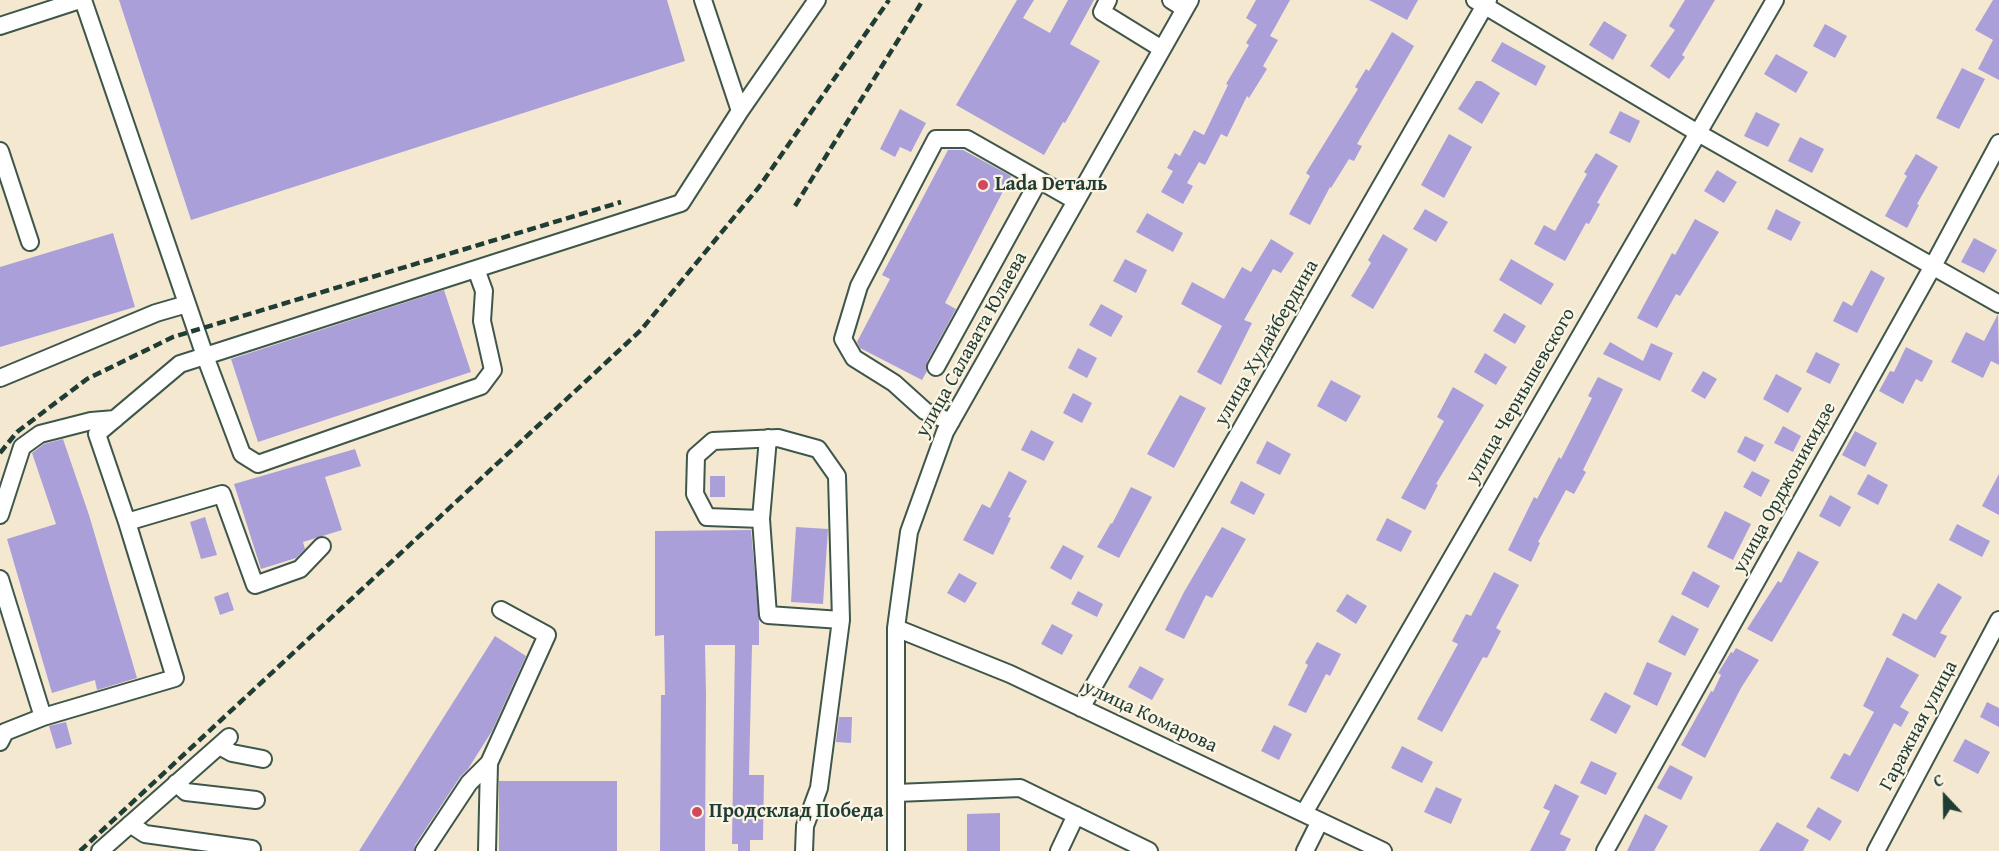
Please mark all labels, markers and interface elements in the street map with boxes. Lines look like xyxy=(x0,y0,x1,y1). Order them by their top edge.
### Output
place label: Lada Dеталь xyxy=(995,173,1108,197)
marker: Lada Dеталь xyxy=(976,178,990,192)
street label: улица Салавата Юлаева xyxy=(911,248,1033,442)
street label: улица Худайбердина xyxy=(1210,256,1324,430)
street label: улица Чернышевского xyxy=(1461,304,1581,488)
street label: улица Орджоникидзе xyxy=(1728,398,1842,578)
street label: Гаражная улица xyxy=(1875,657,1963,795)
street label: улица Комарова xyxy=(1079,675,1221,759)
north arrow xyxy=(1915,767,1975,827)
text: С xyxy=(1930,767,1947,793)
place label: Продсклад Победа xyxy=(709,800,883,824)
marker: Продсклад Победа xyxy=(690,805,704,819)

